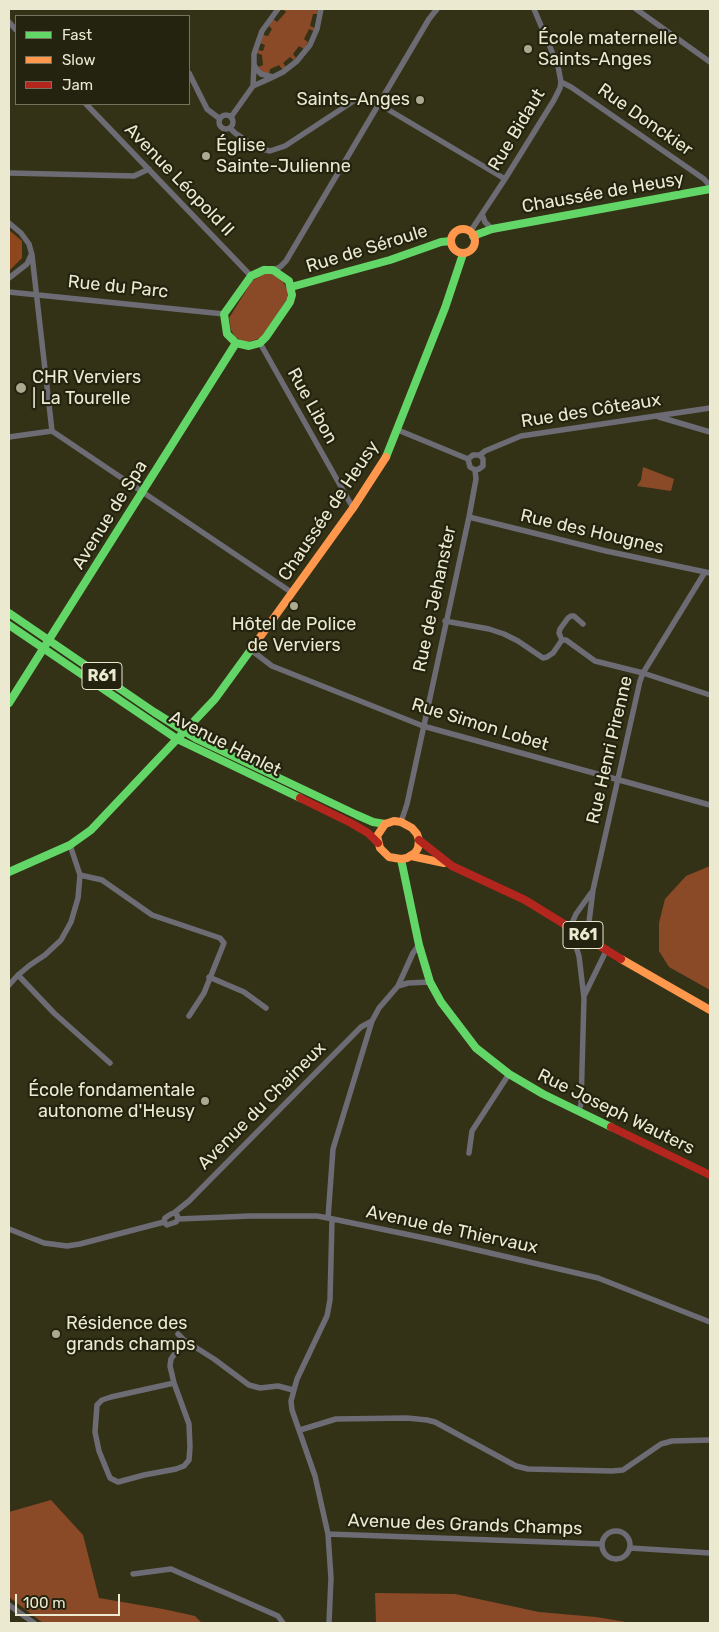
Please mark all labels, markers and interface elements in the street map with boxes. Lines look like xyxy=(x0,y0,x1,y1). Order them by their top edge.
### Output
legend xyxy=(15,15,190,105)
text: Fast xyxy=(62,26,92,44)
place label: École maternelle Saints-Anges xyxy=(538,28,678,70)
marker: École maternelle Saints-Anges xyxy=(522,43,534,55)
text: Slow xyxy=(62,51,95,69)
text: Jam xyxy=(62,76,93,94)
street label: Rue Donckier xyxy=(593,79,697,161)
street label: Rue Bidaut xyxy=(484,85,550,175)
place label: Saints-Anges xyxy=(296,89,410,111)
marker: Saints-Anges xyxy=(414,94,426,106)
street label: Avenue Léopold II xyxy=(120,119,238,241)
place label: Église Sainte-Julienne xyxy=(216,135,351,178)
marker: Église Sainte-Julienne xyxy=(200,150,212,162)
street label: Chaussée de Heusy xyxy=(520,168,686,218)
street label: Rue de Séroule xyxy=(304,220,430,278)
street label: Rue du Parc xyxy=(67,271,169,303)
street label: Rue Libon xyxy=(282,364,342,448)
place label: CHR Verviers | La Tourelle xyxy=(32,367,141,409)
marker: CHR Verviers | La Tourelle xyxy=(14,381,28,395)
street label: Rue des Côteaux xyxy=(520,389,662,433)
street label: Chaussée de Heusy xyxy=(274,437,384,585)
street label: Avenue de Spa xyxy=(68,456,152,574)
street label: Rue des Hougnes xyxy=(518,505,666,559)
street label: Rue de Jehanster xyxy=(409,524,461,674)
marker: Hôtel de Police de Verviers xyxy=(288,600,300,612)
place label: Hôtel de Police de Verviers xyxy=(232,614,356,656)
road number: R61 xyxy=(82,662,122,689)
street label: Rue Henri Pirenne xyxy=(582,674,638,826)
street label: Rue Simon Lobet xyxy=(409,694,551,756)
street label: Avenue Hanlet xyxy=(165,707,285,781)
road number: R61 xyxy=(563,922,603,948)
street label: Avenue du Chaineux xyxy=(193,1037,331,1175)
street label: Rue Joseph Wauters xyxy=(534,1065,698,1159)
place label: École fondamentale autonome d'Heusy xyxy=(28,1080,195,1122)
marker: École fondamentale autonome d'Heusy xyxy=(199,1095,211,1107)
street label: Avenue de Thiervaux xyxy=(364,1201,540,1259)
place label: Résidence des grands champs xyxy=(66,1313,195,1356)
marker: Résidence des grands champs xyxy=(50,1328,62,1340)
street label: Avenue des Grands Champs xyxy=(347,1510,583,1540)
scale bar xyxy=(18,1584,122,1616)
text: 100 m xyxy=(23,1594,65,1612)

